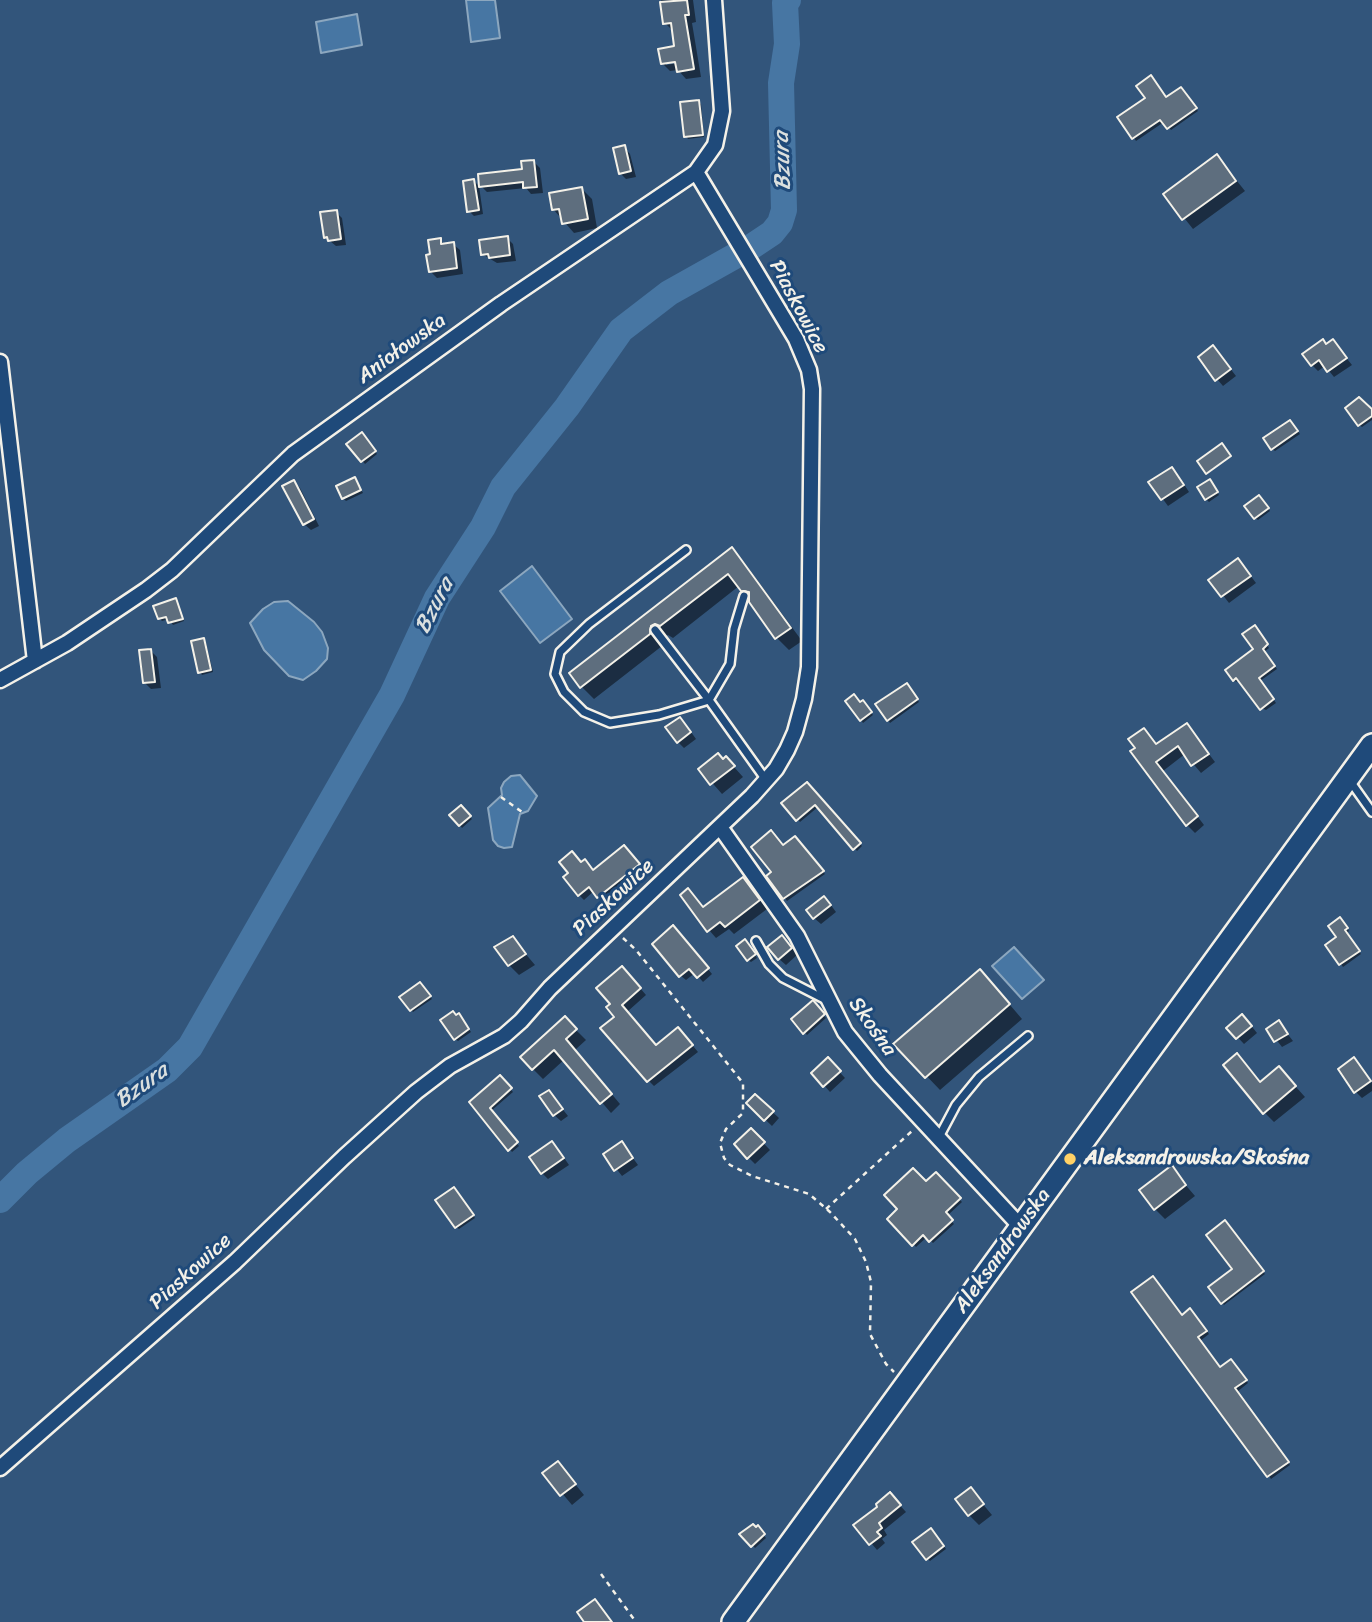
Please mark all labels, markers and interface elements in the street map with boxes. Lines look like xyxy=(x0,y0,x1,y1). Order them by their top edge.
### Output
water label: Bzura xyxy=(768,131,798,191)
street label: Piaskowice xyxy=(763,256,833,358)
street label: Aniołowska xyxy=(353,308,451,390)
water label: Bzura xyxy=(409,574,461,638)
street label: Piaskowice xyxy=(568,854,660,942)
street label: Skośna xyxy=(843,993,901,1061)
water label: Bzura xyxy=(110,1058,174,1114)
place label: Aleksandrowska/Skośna xyxy=(1084,1146,1309,1172)
marker: Aleksandrowska/Skośna xyxy=(1062,1151,1078,1167)
street label: Aleksandrowska xyxy=(949,1184,1057,1318)
street label: Piaskowice xyxy=(145,1229,237,1315)

